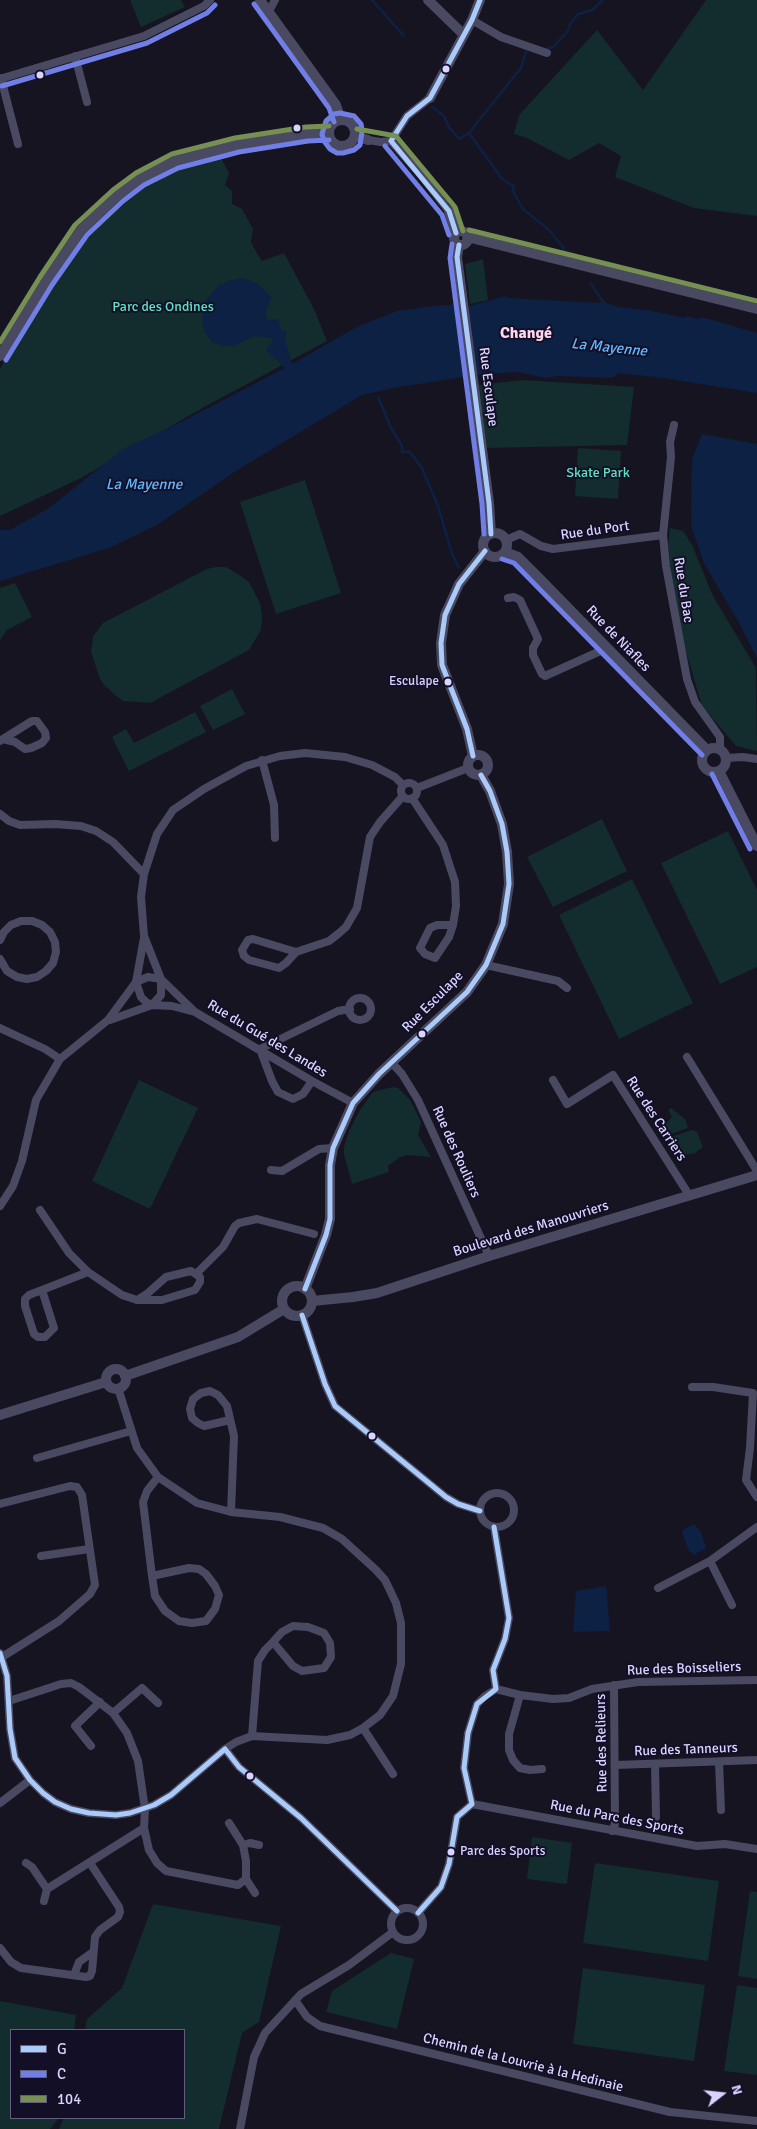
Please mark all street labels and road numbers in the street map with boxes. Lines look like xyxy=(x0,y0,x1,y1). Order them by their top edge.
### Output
street label: Rue Esculape xyxy=(475,346,501,428)
street label: Rue du Port xyxy=(560,518,630,544)
street label: Rue du Bac xyxy=(670,556,696,624)
street label: Rue de Niafles xyxy=(582,602,654,676)
street label: Rue Esculape xyxy=(399,968,467,1036)
street label: Rue du Gué des Landes xyxy=(204,997,330,1081)
street label: Rue des Carriers xyxy=(622,1074,690,1164)
street label: Rue des Rouliers xyxy=(428,1103,484,1201)
street label: Boulevard des Manouvriers xyxy=(451,1197,611,1261)
street label: Rue des Boisseliers xyxy=(627,1659,741,1679)
street label: Rue des Relieurs xyxy=(593,1694,611,1792)
street label: Rue des Tanneurs xyxy=(634,1740,738,1760)
street label: Rue du Parc des Sports xyxy=(549,1797,685,1839)
street label: Chemin de la Louvrie à la Hedinaie xyxy=(421,2030,625,2096)

